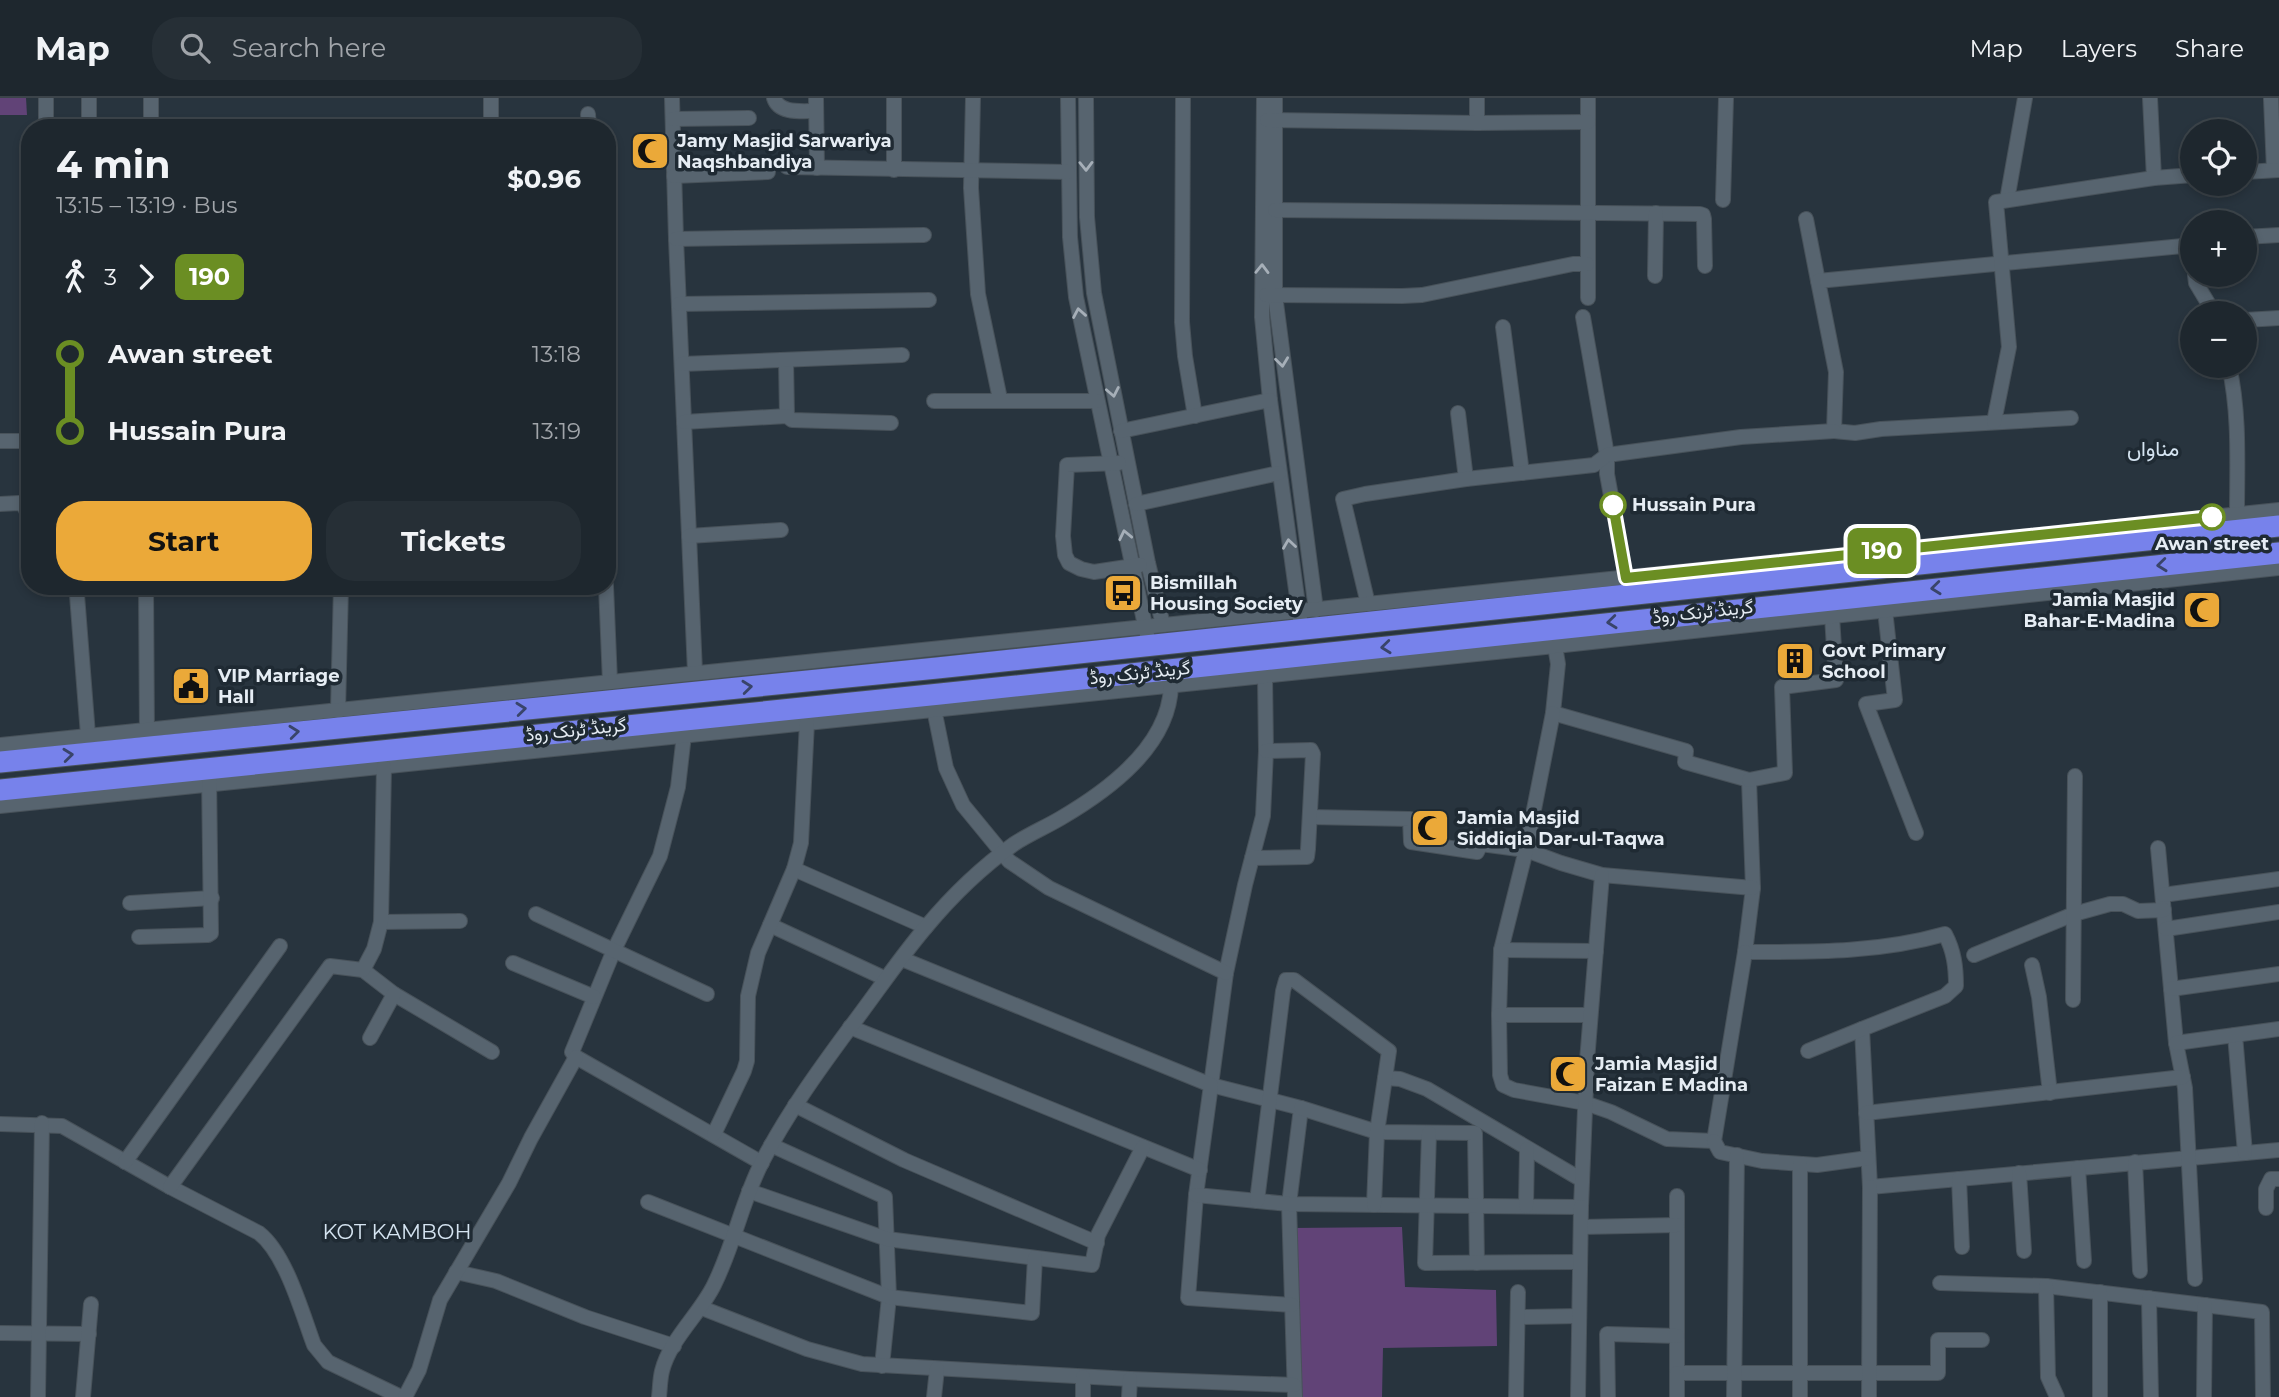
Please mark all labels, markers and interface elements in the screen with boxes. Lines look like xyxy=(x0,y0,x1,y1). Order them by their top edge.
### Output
search box xyxy=(152,17,642,80)
text: Map xyxy=(35,28,110,68)
icon: search xyxy=(176,29,214,67)
text: Search here xyxy=(232,32,386,64)
text: Map xyxy=(1969,34,2023,63)
text: Layers xyxy=(2061,34,2137,63)
text: Share xyxy=(2175,34,2244,63)
map controls xyxy=(2180,119,2257,378)
button: locate xyxy=(2180,119,2257,196)
mosque icon: Jamy Masjid Sarwariya Naqshbandiya xyxy=(629,130,671,172)
place label: Jamy Masjid Sarwariya Naqshbandiya xyxy=(676,130,892,173)
text: 4 min xyxy=(56,141,171,188)
one-way arrow xyxy=(1078,161,1094,172)
text: $0.96 xyxy=(507,163,581,195)
text: 13:15 – 13:19 · Bus xyxy=(56,191,237,219)
button: + xyxy=(2180,210,2257,287)
icon: walk xyxy=(56,258,94,296)
icon: forward xyxy=(127,258,165,296)
text: 190 xyxy=(189,262,230,291)
text: 3 xyxy=(104,263,117,291)
one-way arrow xyxy=(1254,263,1270,274)
button: − xyxy=(2180,301,2257,378)
one-way arrow xyxy=(1072,307,1087,319)
text: Awan street xyxy=(108,338,273,370)
text: 13:18 xyxy=(532,340,581,368)
one-way arrow xyxy=(1274,356,1289,368)
one-way arrow xyxy=(1105,386,1120,398)
text: Hussain Pura xyxy=(108,415,287,447)
text: 13:19 xyxy=(533,417,581,445)
district label: مناواں xyxy=(2127,436,2179,462)
marker: Hussain Pura xyxy=(1600,492,1626,518)
place label: Hussain Pura xyxy=(1632,494,1756,516)
button: Start xyxy=(56,501,312,581)
button: Tickets xyxy=(326,501,581,581)
marker: Awan street xyxy=(2199,504,2225,530)
line badge: 190 xyxy=(1842,528,1922,574)
one-way arrow xyxy=(1119,529,1134,541)
place label: Awan street xyxy=(2154,533,2269,555)
text: 190 xyxy=(1862,536,1903,565)
one-way arrow xyxy=(1282,538,1297,550)
one-way arrow xyxy=(2157,557,2168,572)
bus stop icon: Bismillah Housing Society xyxy=(1102,572,1144,614)
place label: Bismillah Housing Society xyxy=(1150,572,1303,615)
one-way arrow xyxy=(1930,580,1941,595)
place label: Jamia Masjid Bahar-E-Madina xyxy=(2024,589,2175,632)
mosque icon: Jamia Masjid Bahar-E-Madina xyxy=(2181,589,2223,631)
street label: گرینڈ ٹرنک روڈ xyxy=(1652,596,1755,628)
one-way arrow xyxy=(1607,615,1618,630)
one-way arrow xyxy=(1380,639,1392,654)
building icon: Govt Primary School xyxy=(1774,640,1816,682)
place label: Govt Primary School xyxy=(1822,640,1946,683)
street label: گرینڈ ٹرنک روڈ xyxy=(1089,657,1192,689)
public building icon: VIP Marriage Hall xyxy=(170,665,212,707)
place label: VIP Marriage Hall xyxy=(217,665,340,708)
one-way arrow xyxy=(742,680,753,695)
one-way arrow xyxy=(515,702,526,717)
street label: گرینڈ ٹرنک روڈ xyxy=(525,714,628,746)
one-way arrow xyxy=(289,725,300,740)
one-way arrow xyxy=(63,748,74,763)
mosque icon: Jamia Masjid Siddiqia Dar-ul-Taqwa xyxy=(1409,807,1451,849)
place label: Jamia Masjid Siddiqia Dar-ul-Taqwa xyxy=(1456,807,1665,850)
mosque icon: Jamia Masjid Faizan E Madina xyxy=(1547,1053,1589,1095)
place label: Jamia Masjid Faizan E Madina xyxy=(1594,1053,1748,1096)
district label: KOT KAMBOH xyxy=(322,1219,472,1244)

